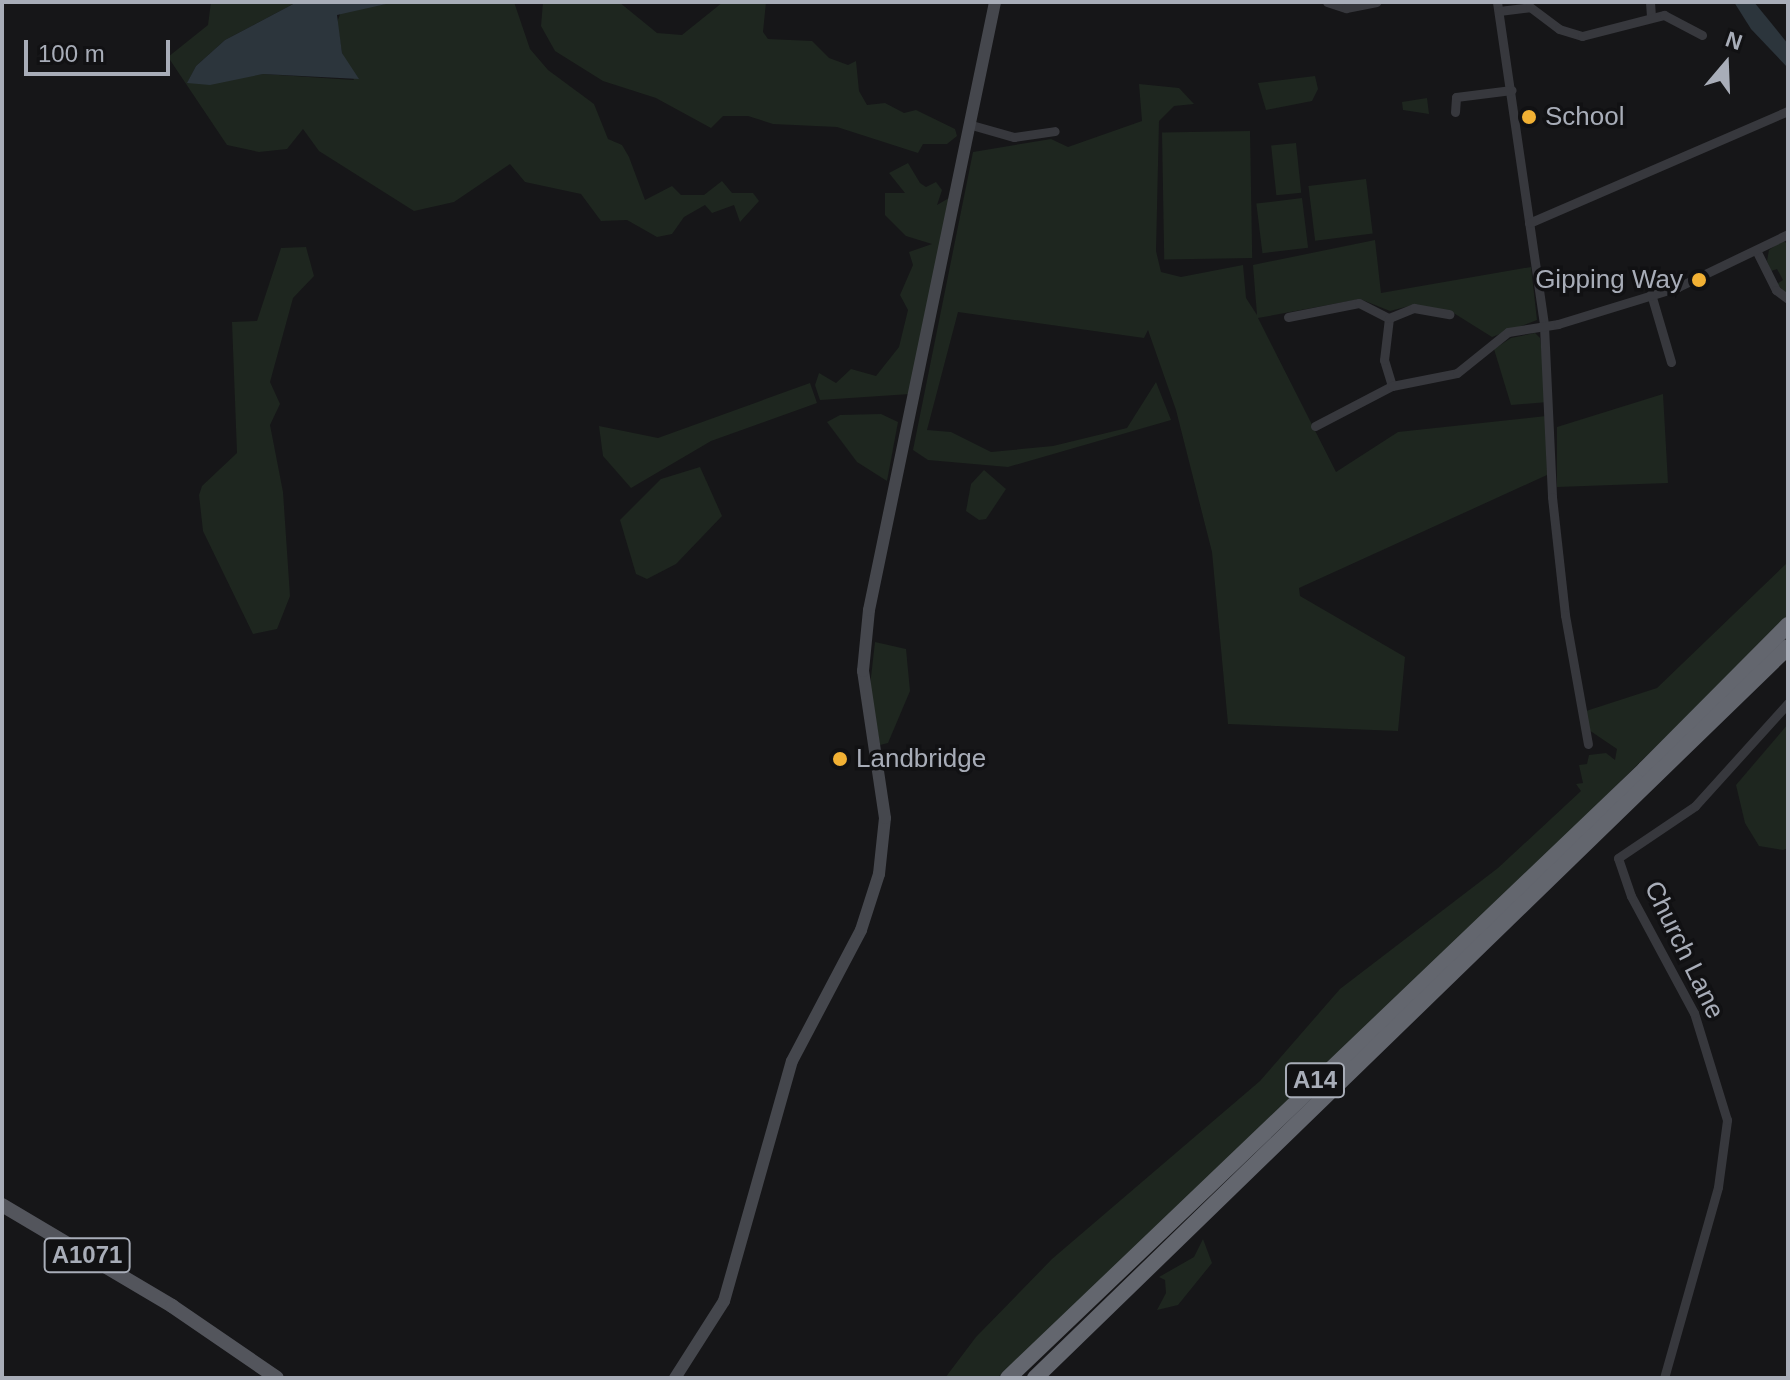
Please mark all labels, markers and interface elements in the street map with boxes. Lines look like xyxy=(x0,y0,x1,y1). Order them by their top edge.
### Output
scale bar xyxy=(28,24,174,74)
north arrow xyxy=(1686,24,1766,104)
text: N xyxy=(1722,26,1746,55)
text: 100 m xyxy=(38,40,105,67)
place label: School xyxy=(1545,101,1624,133)
marker: School xyxy=(1520,108,1538,126)
place label: Gipping Way xyxy=(1535,264,1683,296)
marker: Gipping Way xyxy=(1690,271,1708,289)
place label: Landbridge xyxy=(856,743,986,775)
marker: Landbridge xyxy=(831,750,849,768)
street label: Church Lane xyxy=(1637,876,1731,1024)
road number: A14 xyxy=(1283,1060,1347,1100)
road number: A1071 xyxy=(43,1235,131,1275)

